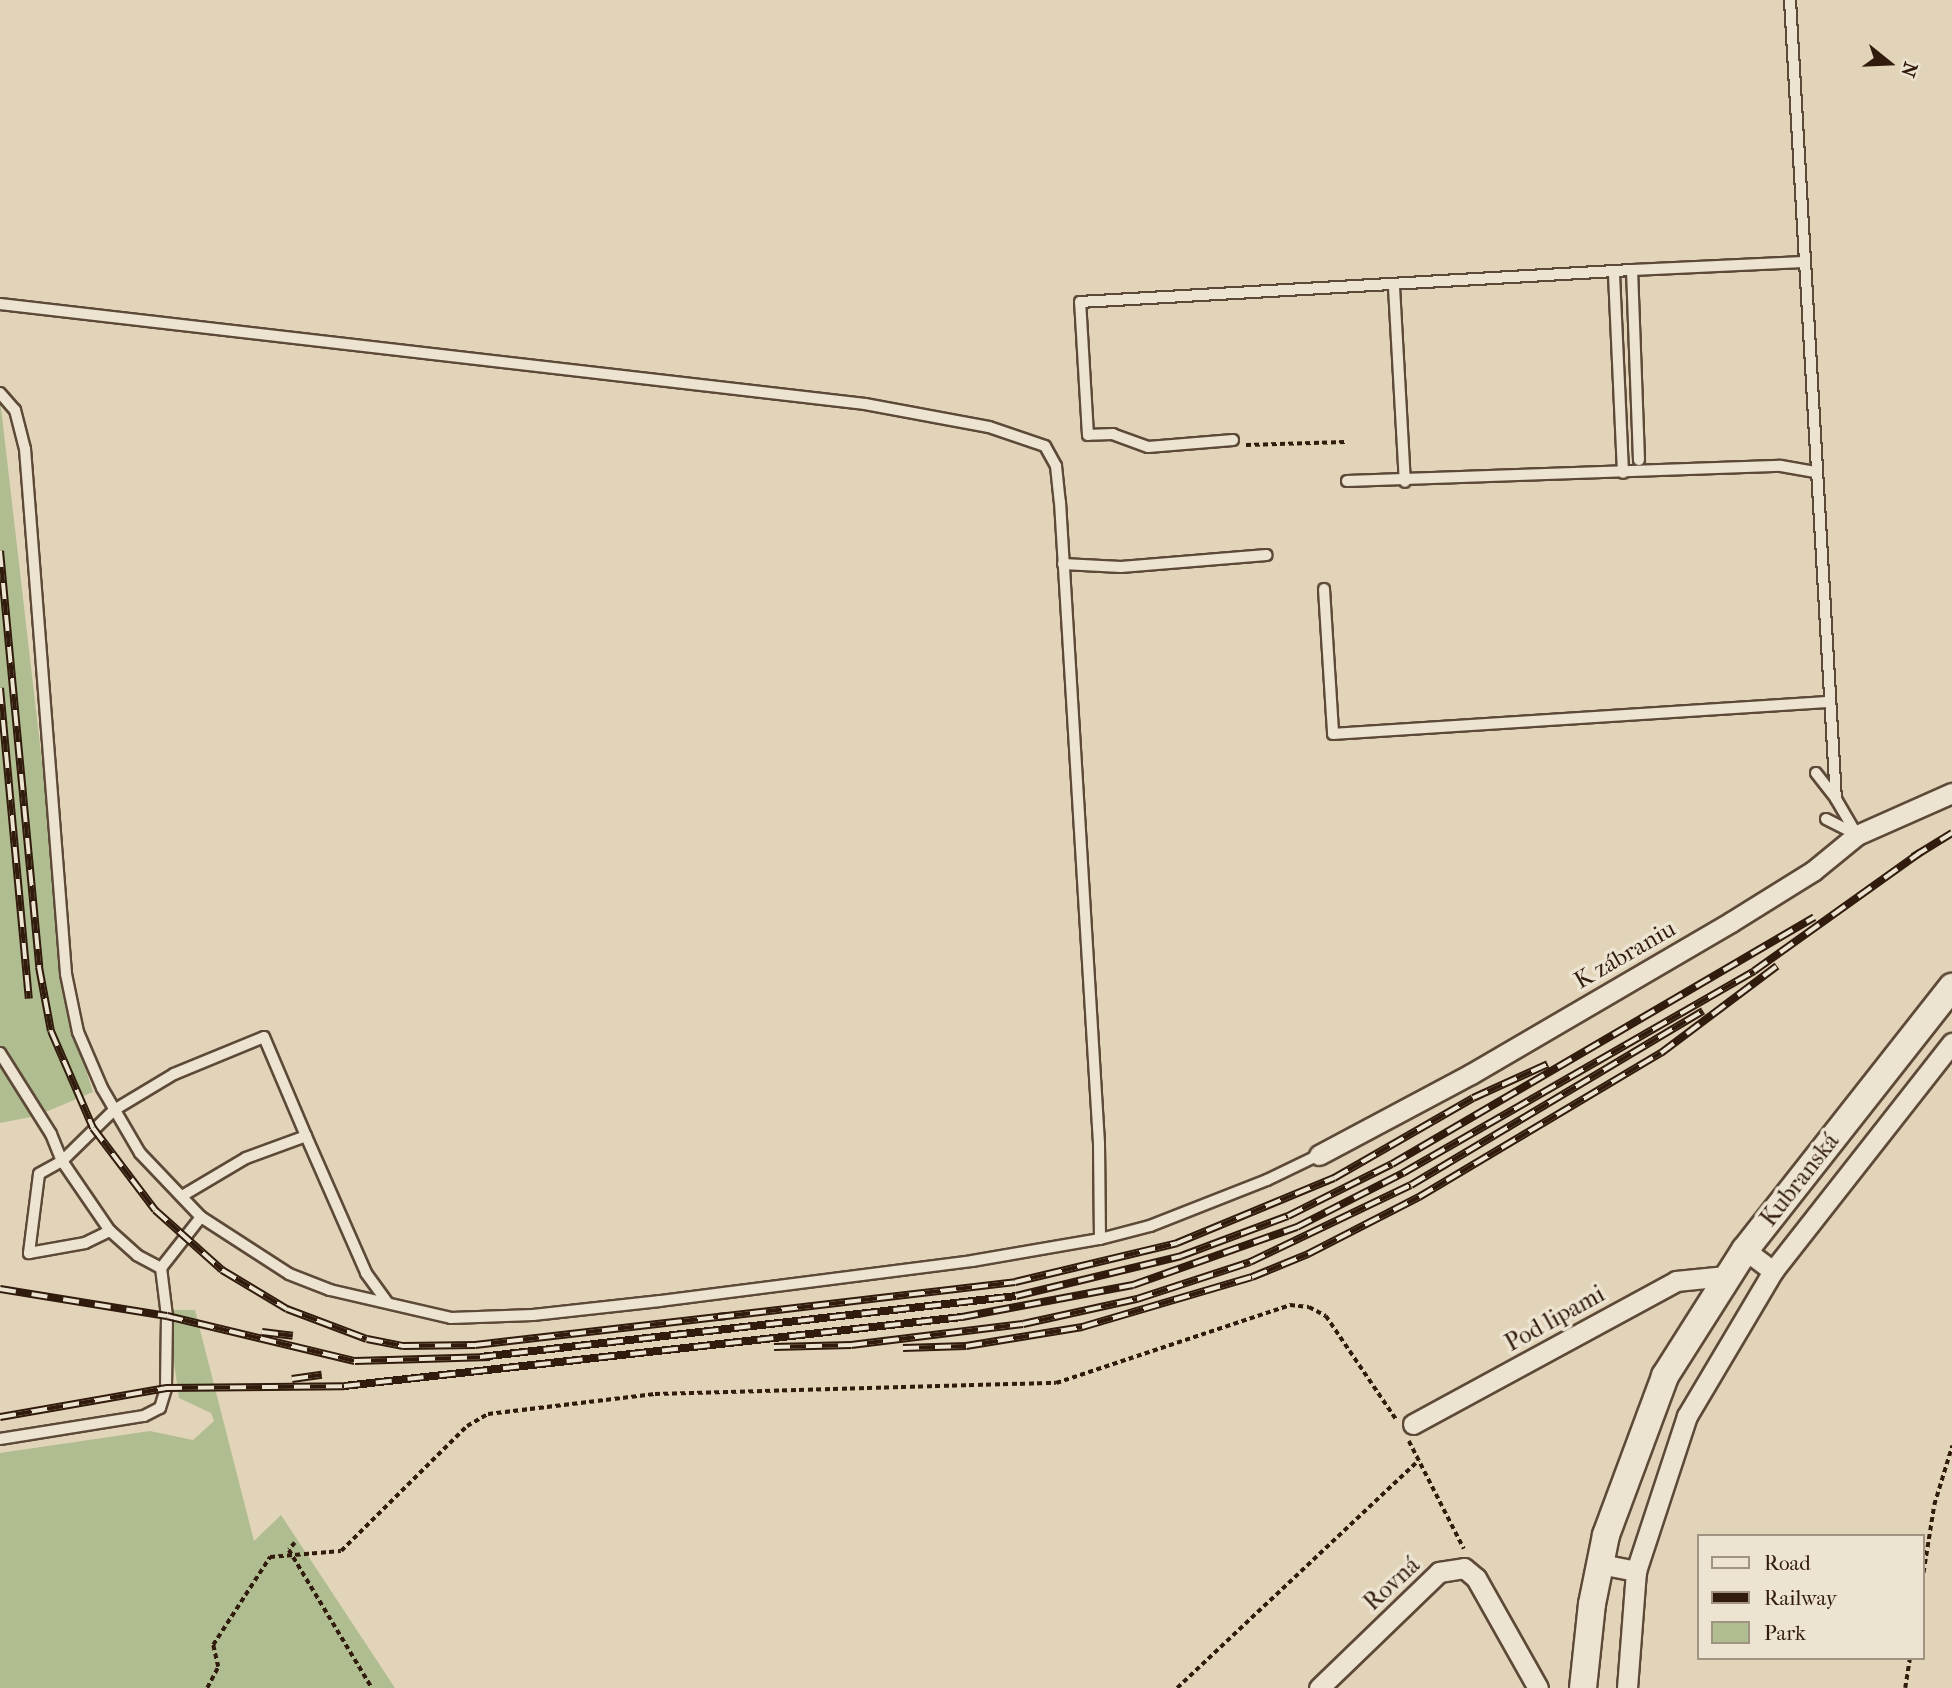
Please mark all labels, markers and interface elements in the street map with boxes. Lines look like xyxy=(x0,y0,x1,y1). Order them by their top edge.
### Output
north arrow xyxy=(1854,28,1924,98)
text: N xyxy=(1896,59,1922,80)
street label: K zábraniu xyxy=(1569,914,1681,996)
street label: Kubranská xyxy=(1755,1128,1845,1232)
street label: Pod lipami xyxy=(1500,1280,1610,1358)
legend xyxy=(1696,1534,1924,1660)
street label: Rovná xyxy=(1358,1551,1426,1617)
text: Road xyxy=(1764,1551,1811,1575)
text: Railway xyxy=(1764,1586,1837,1610)
text: Park xyxy=(1764,1621,1806,1645)

